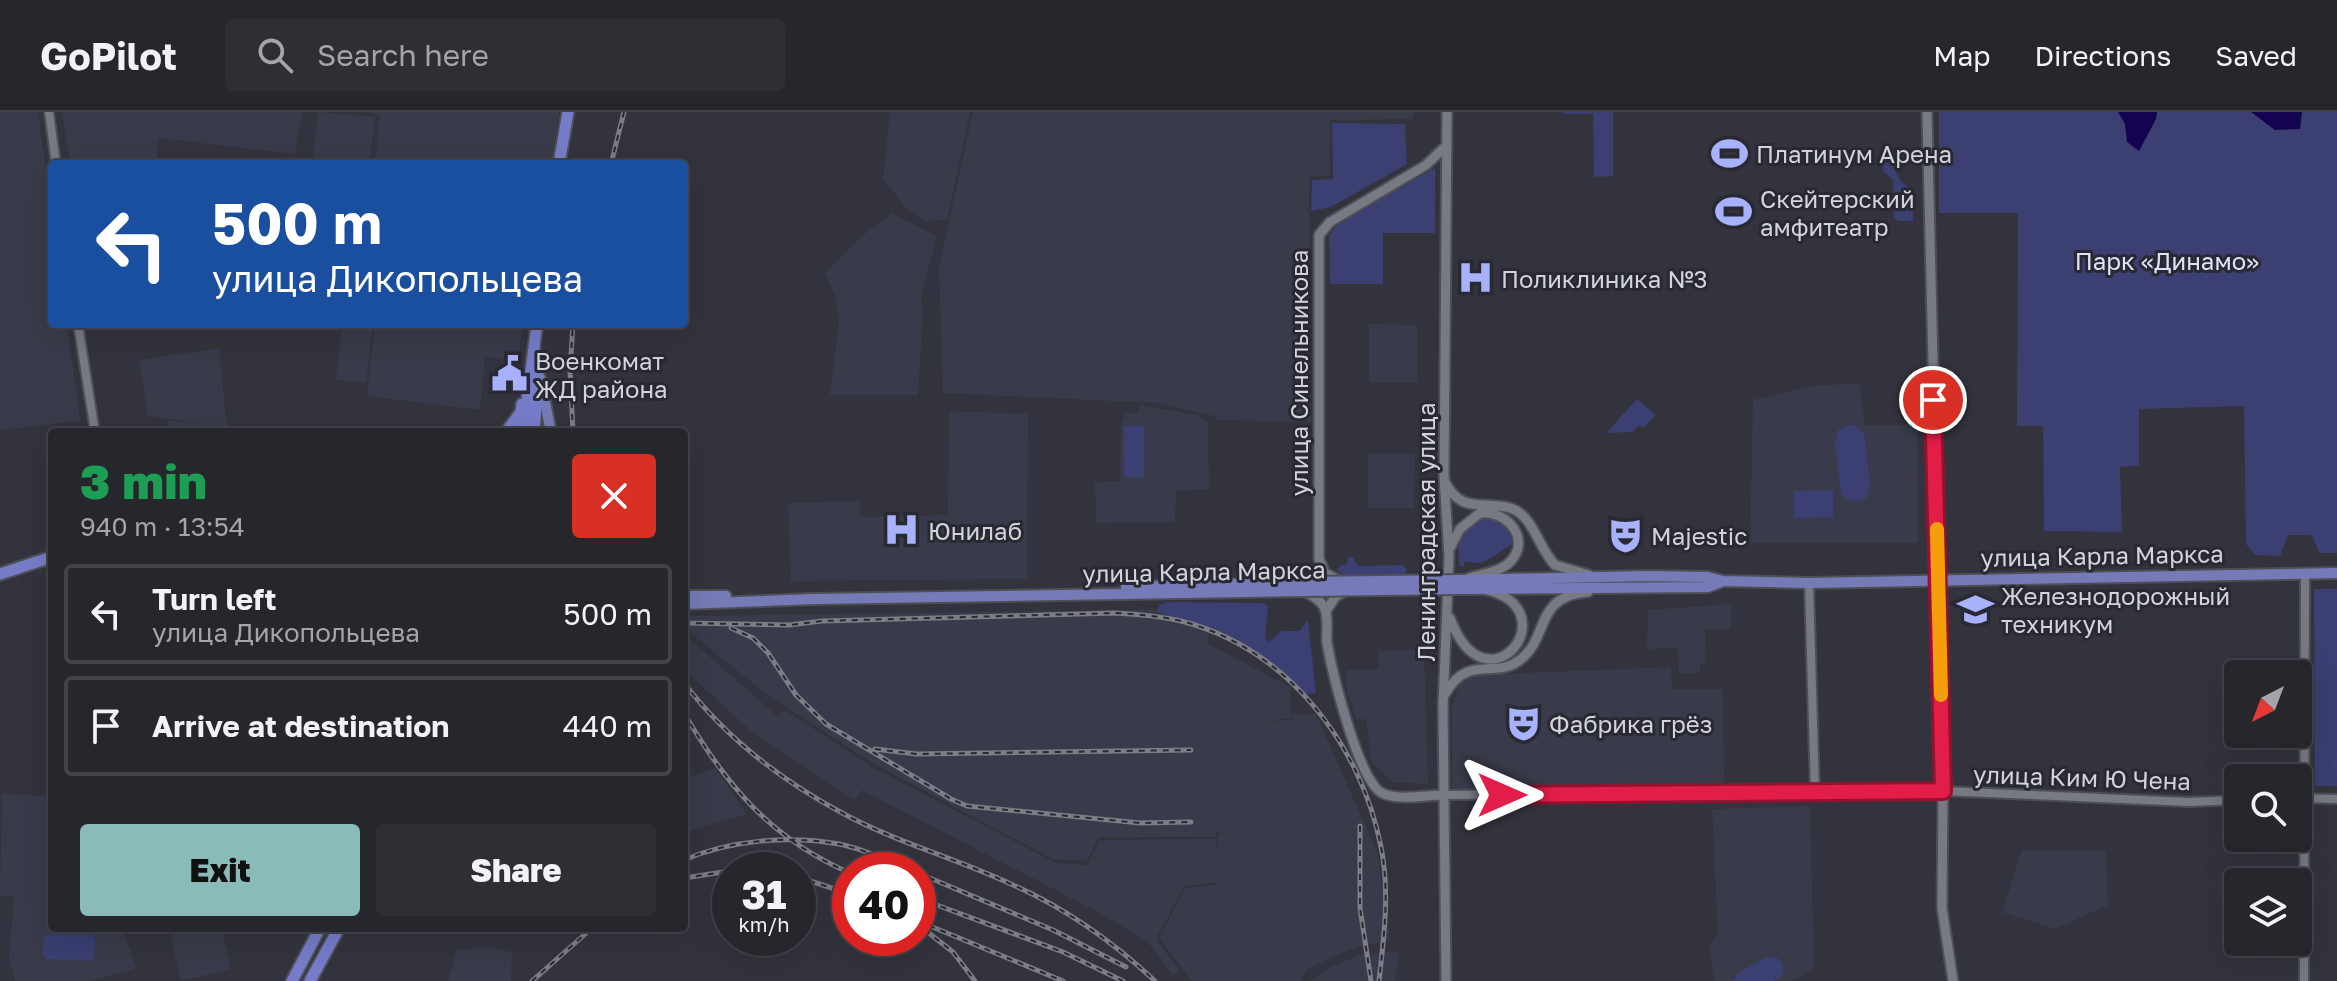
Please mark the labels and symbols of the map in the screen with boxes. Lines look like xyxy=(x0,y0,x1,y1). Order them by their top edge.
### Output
sports icon: Платинум Арена xyxy=(1711,134,1749,172)
place label: Платинум Арена xyxy=(1756,139,1952,168)
place label: Скейтерский амфитеатр xyxy=(1760,184,1915,241)
sports icon: Скейтерский амфитеатр xyxy=(1715,193,1753,231)
park label: Парк «Динамо» xyxy=(2075,246,2259,275)
street label: улица Синельникова xyxy=(1284,250,1313,496)
hospital icon: Поликлиника №3 xyxy=(1456,259,1494,297)
place label: Поликлиника №3 xyxy=(1501,264,1708,293)
place label: Военкомат ЖД района xyxy=(535,346,668,403)
public building icon: Военкомат ЖД района xyxy=(490,355,528,393)
pin xyxy=(1899,366,1967,434)
street label: Ленинградская улица xyxy=(1411,402,1440,662)
hospital icon: Юнилаб xyxy=(883,511,921,549)
place label: Юнилаб xyxy=(928,516,1022,545)
theatre icon: Majestic xyxy=(1606,516,1644,554)
place label: Majestic xyxy=(1651,521,1747,550)
street label: улица Карла Маркса xyxy=(1980,538,2224,572)
street label: улица Карла Маркса xyxy=(1082,554,1326,588)
place label: Железнодорожный техникум xyxy=(2001,581,2230,638)
school or university icon: Железнодорожный техникум xyxy=(1956,590,1994,628)
north arrow xyxy=(2224,660,2312,748)
theatre icon: Фабрика грёз xyxy=(1504,704,1542,742)
place label: Фабрика грёз xyxy=(1549,709,1712,738)
position arrow xyxy=(1460,753,1544,837)
street label: улица Ким Ю Чена xyxy=(1973,759,2191,795)
speed limit sign: 40 xyxy=(832,852,936,956)

